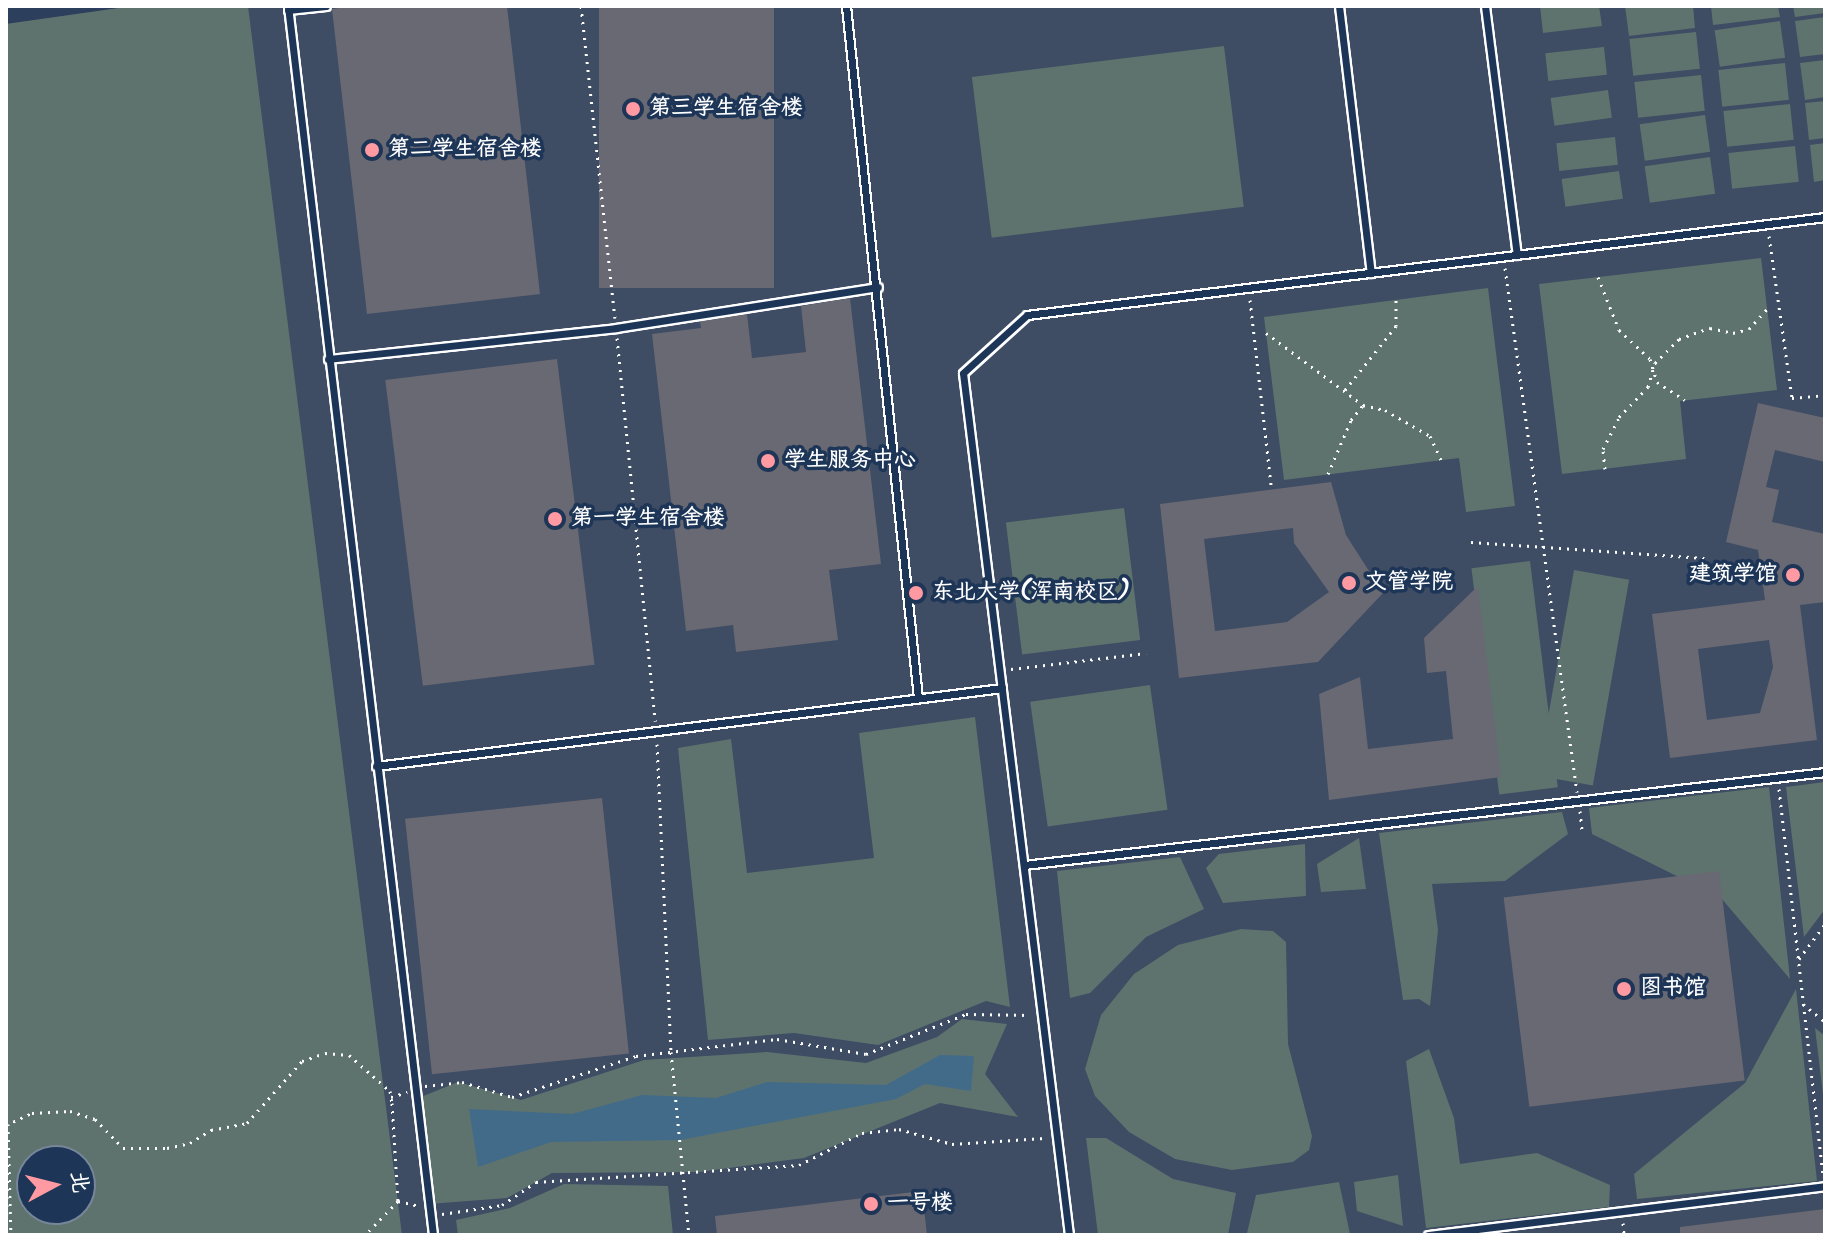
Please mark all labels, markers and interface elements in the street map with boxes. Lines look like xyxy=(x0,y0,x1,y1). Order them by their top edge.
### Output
place label: 第三学生宿舍楼 xyxy=(649,96,803,122)
marker: 第三学生宿舍楼 xyxy=(624,100,642,118)
place label: 第二学生宿舍楼 xyxy=(388,137,542,163)
marker: 第二学生宿舍楼 xyxy=(363,141,381,159)
place label: 学生服务中心 xyxy=(784,448,916,474)
marker: 学生服务中心 xyxy=(759,452,777,470)
place label: 第一学生宿舍楼 xyxy=(571,506,725,532)
marker: 第一学生宿舍楼 xyxy=(546,510,564,528)
place label: 建筑学馆 xyxy=(1689,562,1777,588)
marker: 建筑学馆 xyxy=(1784,566,1802,584)
place label: 文管学院 xyxy=(1365,570,1453,596)
marker: 文管学院 xyxy=(1340,574,1358,592)
place label: 东北大学(浑南校区) xyxy=(932,580,1130,606)
marker: 东北大学(浑南校区) xyxy=(907,584,925,602)
place label: 图书馆 xyxy=(1640,976,1706,1002)
marker: 图书馆 xyxy=(1615,980,1633,998)
north arrow xyxy=(16,1145,96,1225)
text: 北 xyxy=(60,1169,97,1195)
place label: 一号楼 xyxy=(887,1191,953,1217)
marker: 一号楼 xyxy=(862,1195,880,1213)

